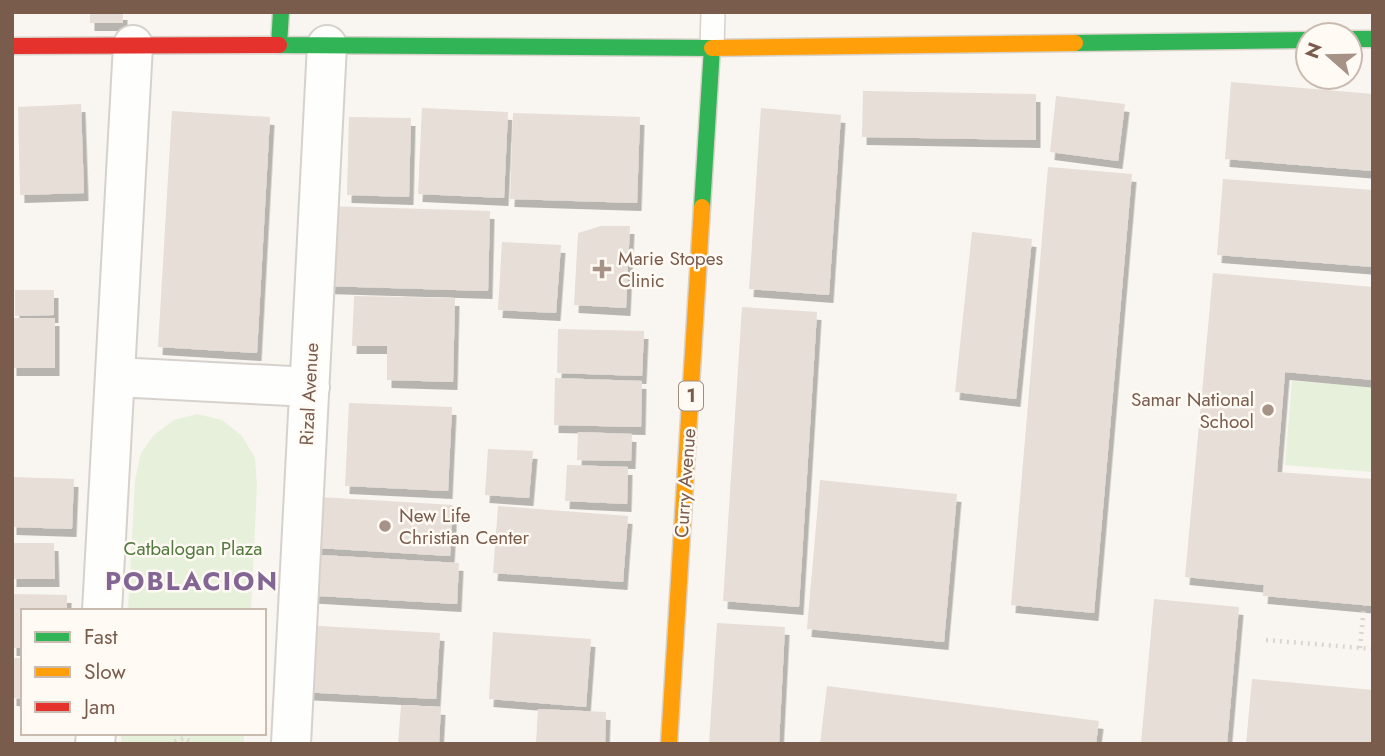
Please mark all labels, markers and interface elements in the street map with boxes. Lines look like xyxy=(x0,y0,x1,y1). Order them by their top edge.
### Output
north arrow xyxy=(1294,21,1364,91)
text: N xyxy=(1298,39,1329,62)
place label: Marie Stopes Clinic xyxy=(618,245,723,294)
marker: Marie Stopes Clinic xyxy=(592,259,612,279)
street label: Rizal Avenue xyxy=(293,342,325,446)
road number: 1 xyxy=(679,382,703,410)
place label: Samar National School xyxy=(1131,386,1254,435)
marker: Samar National School xyxy=(1260,402,1276,418)
street label: Curry Avenue xyxy=(668,427,702,539)
place label: New Life Christian Center xyxy=(399,502,530,551)
marker: New Life Christian Center xyxy=(377,518,393,534)
park label: Catbalogan Plaza xyxy=(124,535,262,562)
district label: POBLACION xyxy=(105,562,279,600)
legend xyxy=(21,609,266,735)
text: Fast xyxy=(84,622,117,652)
text: Slow xyxy=(84,657,126,687)
text: Jam xyxy=(81,692,116,722)

